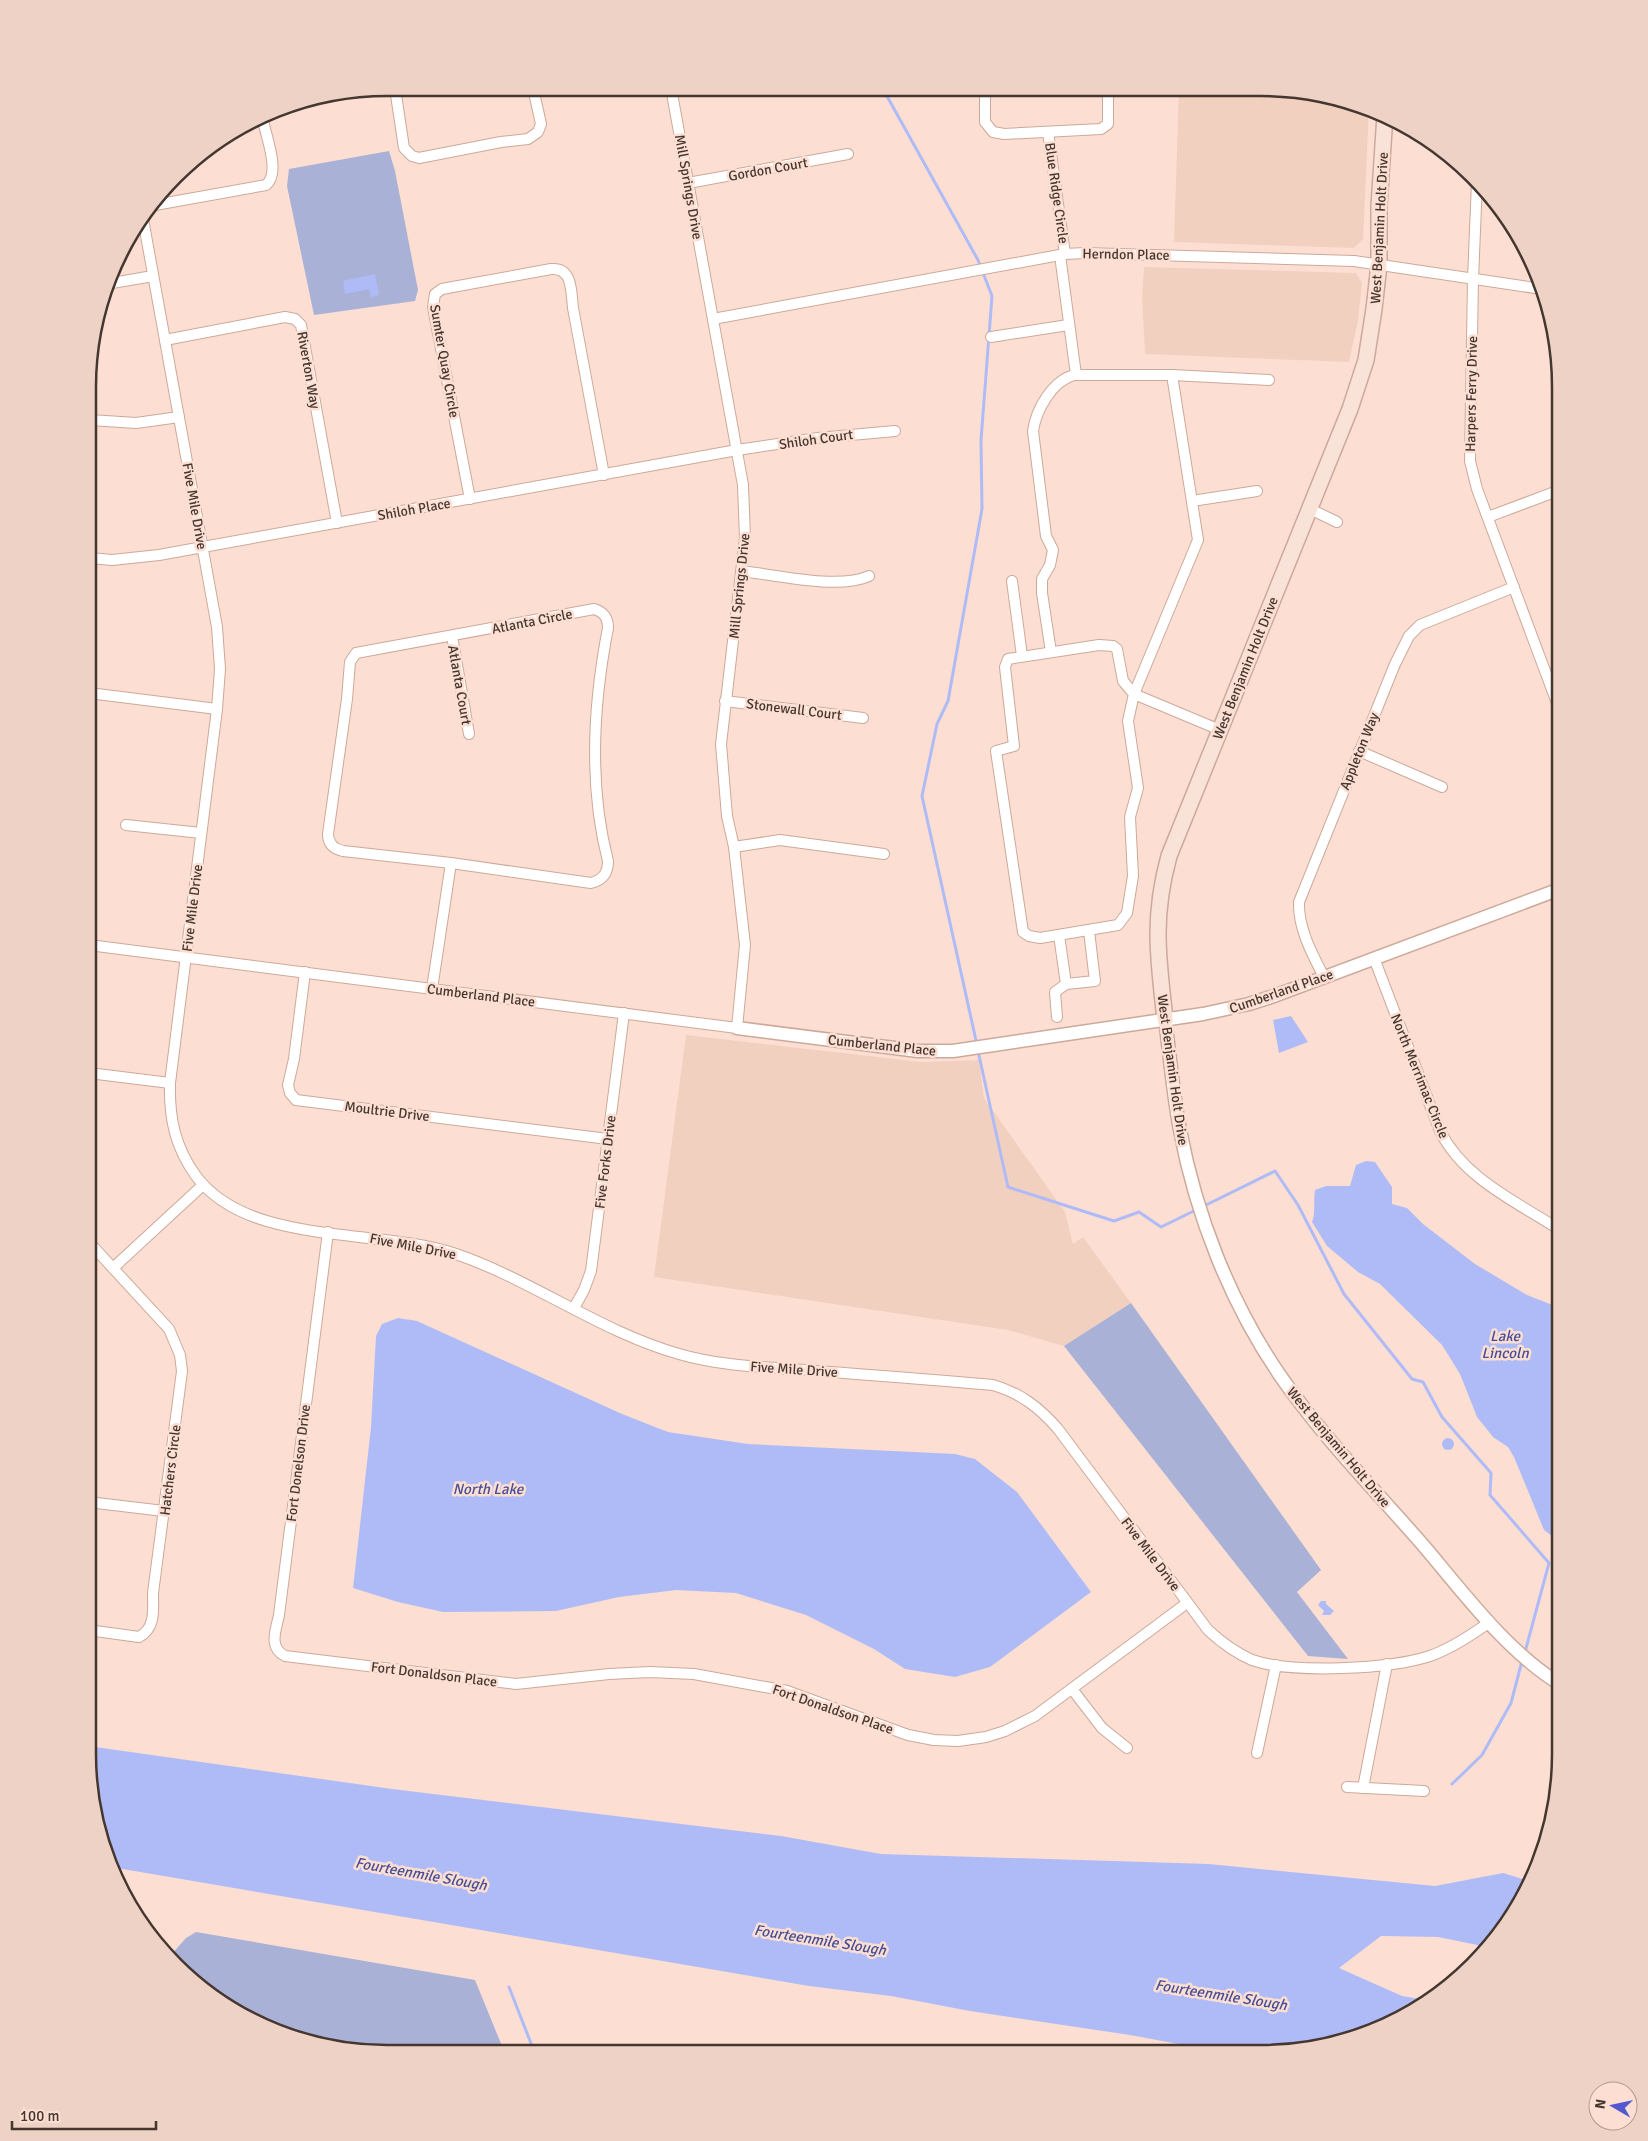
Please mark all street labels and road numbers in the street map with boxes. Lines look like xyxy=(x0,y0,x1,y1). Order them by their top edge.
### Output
street label: Mill Springs Drive xyxy=(671,133,706,241)
street label: Blue Ridge Circle xyxy=(1041,141,1072,245)
street label: West Benjamin Holt Drive xyxy=(1367,152,1392,304)
street label: Gordon Court xyxy=(727,154,809,185)
street label: Herndon Place xyxy=(1082,245,1170,264)
street label: Sumter Quay Circle xyxy=(426,303,463,419)
street label: Riverton Way xyxy=(293,330,324,411)
street label: Harpers Ferry Drive xyxy=(1462,336,1481,452)
street label: Shiloh Court xyxy=(778,426,854,453)
street label: Five Mile Drive xyxy=(179,461,210,551)
street label: Shiloh Place xyxy=(376,495,452,524)
street label: Mill Springs Drive xyxy=(725,532,754,640)
street label: West Benjamin Holt Drive xyxy=(1209,594,1282,742)
street label: Atlanta Circle xyxy=(490,605,574,638)
street label: Atlanta Court xyxy=(444,644,475,726)
street label: Stonewall Court xyxy=(745,695,843,724)
street label: Appleton Way xyxy=(1336,710,1383,792)
street label: Five Mile Drive xyxy=(179,864,206,953)
street label: Cumberland Place xyxy=(1227,966,1335,1017)
street label: Cumberland Place xyxy=(426,980,536,1011)
street label: West Benjamin Holt Drive xyxy=(1154,994,1192,1147)
street label: North Merrimac Circle xyxy=(1387,1011,1452,1141)
street label: Cumberland Place xyxy=(827,1031,937,1060)
street label: Moultrie Drive xyxy=(343,1098,430,1125)
street label: Five Forks Drive xyxy=(591,1114,620,1210)
street label: Five Mile Drive xyxy=(368,1230,458,1263)
street label: Five Mile Drive xyxy=(750,1358,838,1381)
street label: West Benjamin Holt Drive xyxy=(1283,1384,1394,1511)
street label: Fort Donelson Drive xyxy=(283,1403,314,1523)
street label: Hatchers Circle xyxy=(156,1424,185,1516)
street label: Five Mile Drive xyxy=(1117,1514,1184,1594)
street label: Fort Donaldson Place xyxy=(370,1658,498,1691)
street label: Fort Donaldson Place xyxy=(770,1681,896,1738)

